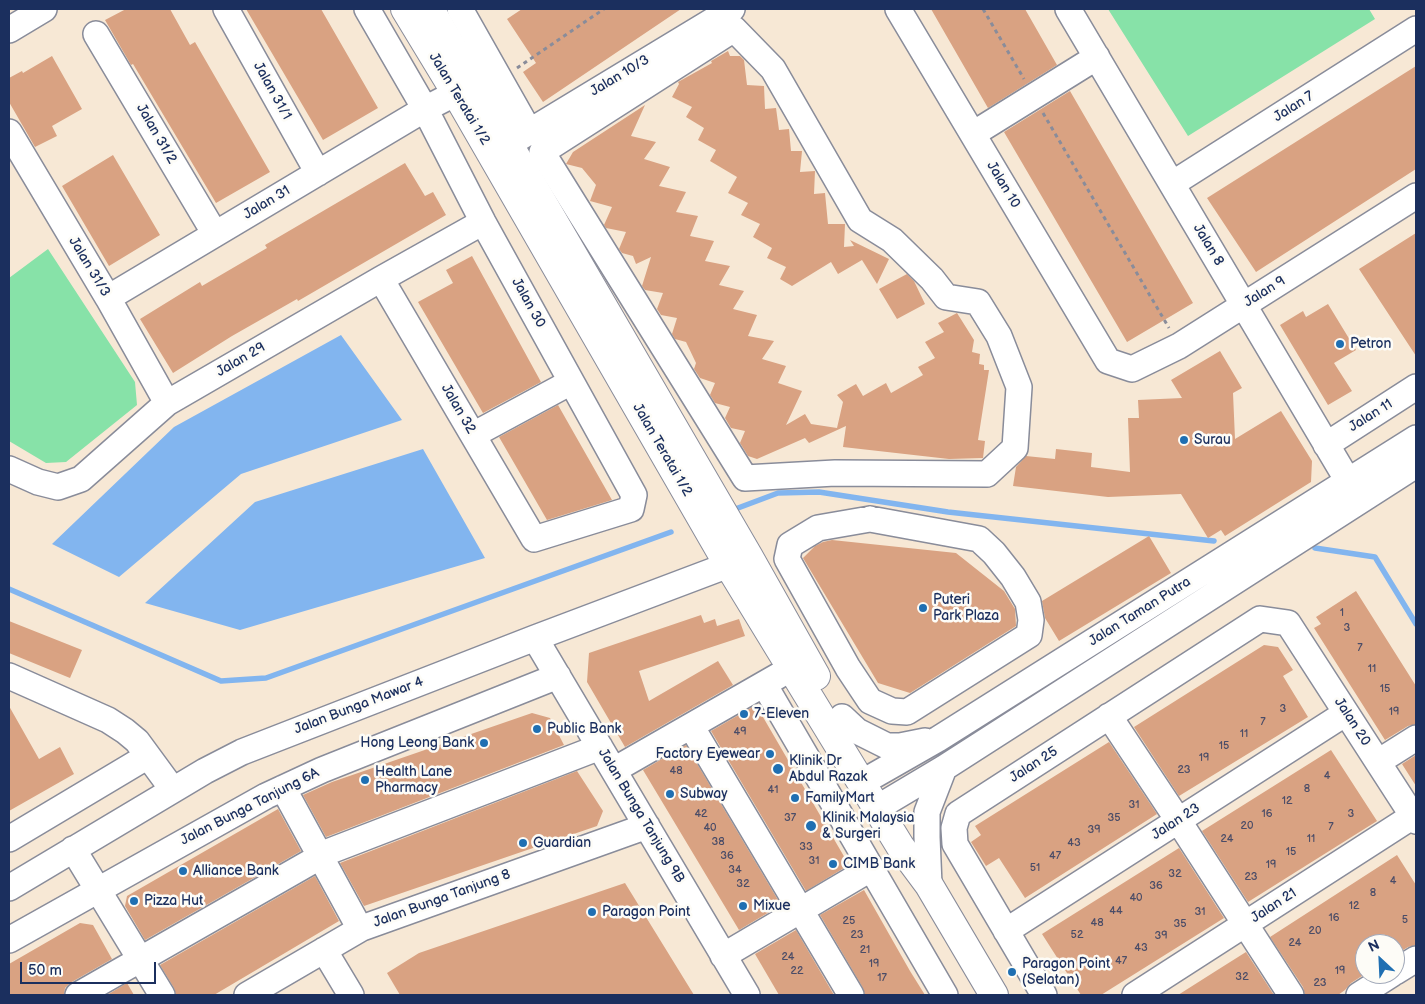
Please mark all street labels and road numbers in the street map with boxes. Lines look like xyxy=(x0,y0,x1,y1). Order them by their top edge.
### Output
street label: Jalan Teratai 1/2 xyxy=(425,50,493,148)
street label: Jalan 10/3 xyxy=(587,52,653,100)
street label: Jalan 31/1 xyxy=(249,59,295,123)
street label: Jalan 7 xyxy=(1271,88,1317,126)
street label: Jalan 31/2 xyxy=(132,101,180,167)
street label: Jalan 10 xyxy=(983,159,1023,211)
street label: Jalan 31 xyxy=(241,183,293,223)
street label: Jalan 8 xyxy=(1189,221,1227,269)
street label: Jalan 31/3 xyxy=(65,234,113,300)
street label: Jalan 9 xyxy=(1241,273,1289,311)
street label: Jalan 30 xyxy=(507,275,549,331)
street label: Jalan 29 xyxy=(213,339,269,381)
street label: Jalan 32 xyxy=(437,381,479,437)
street label: Jalan 11 xyxy=(1346,396,1396,436)
street label: Jalan Teratai 1/2 xyxy=(629,401,695,499)
street label: Jalan Taman Putra xyxy=(1086,574,1194,650)
street label: Jalan Bunga Mawar 4 xyxy=(292,674,426,738)
street label: Jalan 20 xyxy=(1330,695,1374,749)
street label: Jalan 25 xyxy=(1007,743,1061,787)
street label: Jalan Bunga Tanjung 9B xyxy=(594,746,688,886)
street label: Jalan Bunga Tanjung 6A xyxy=(178,765,322,849)
street label: Jalan 23 xyxy=(1149,800,1203,844)
street label: Jalan Bunga Tanjung 8 xyxy=(371,866,513,932)
street label: Jalan 21 xyxy=(1248,885,1300,927)

